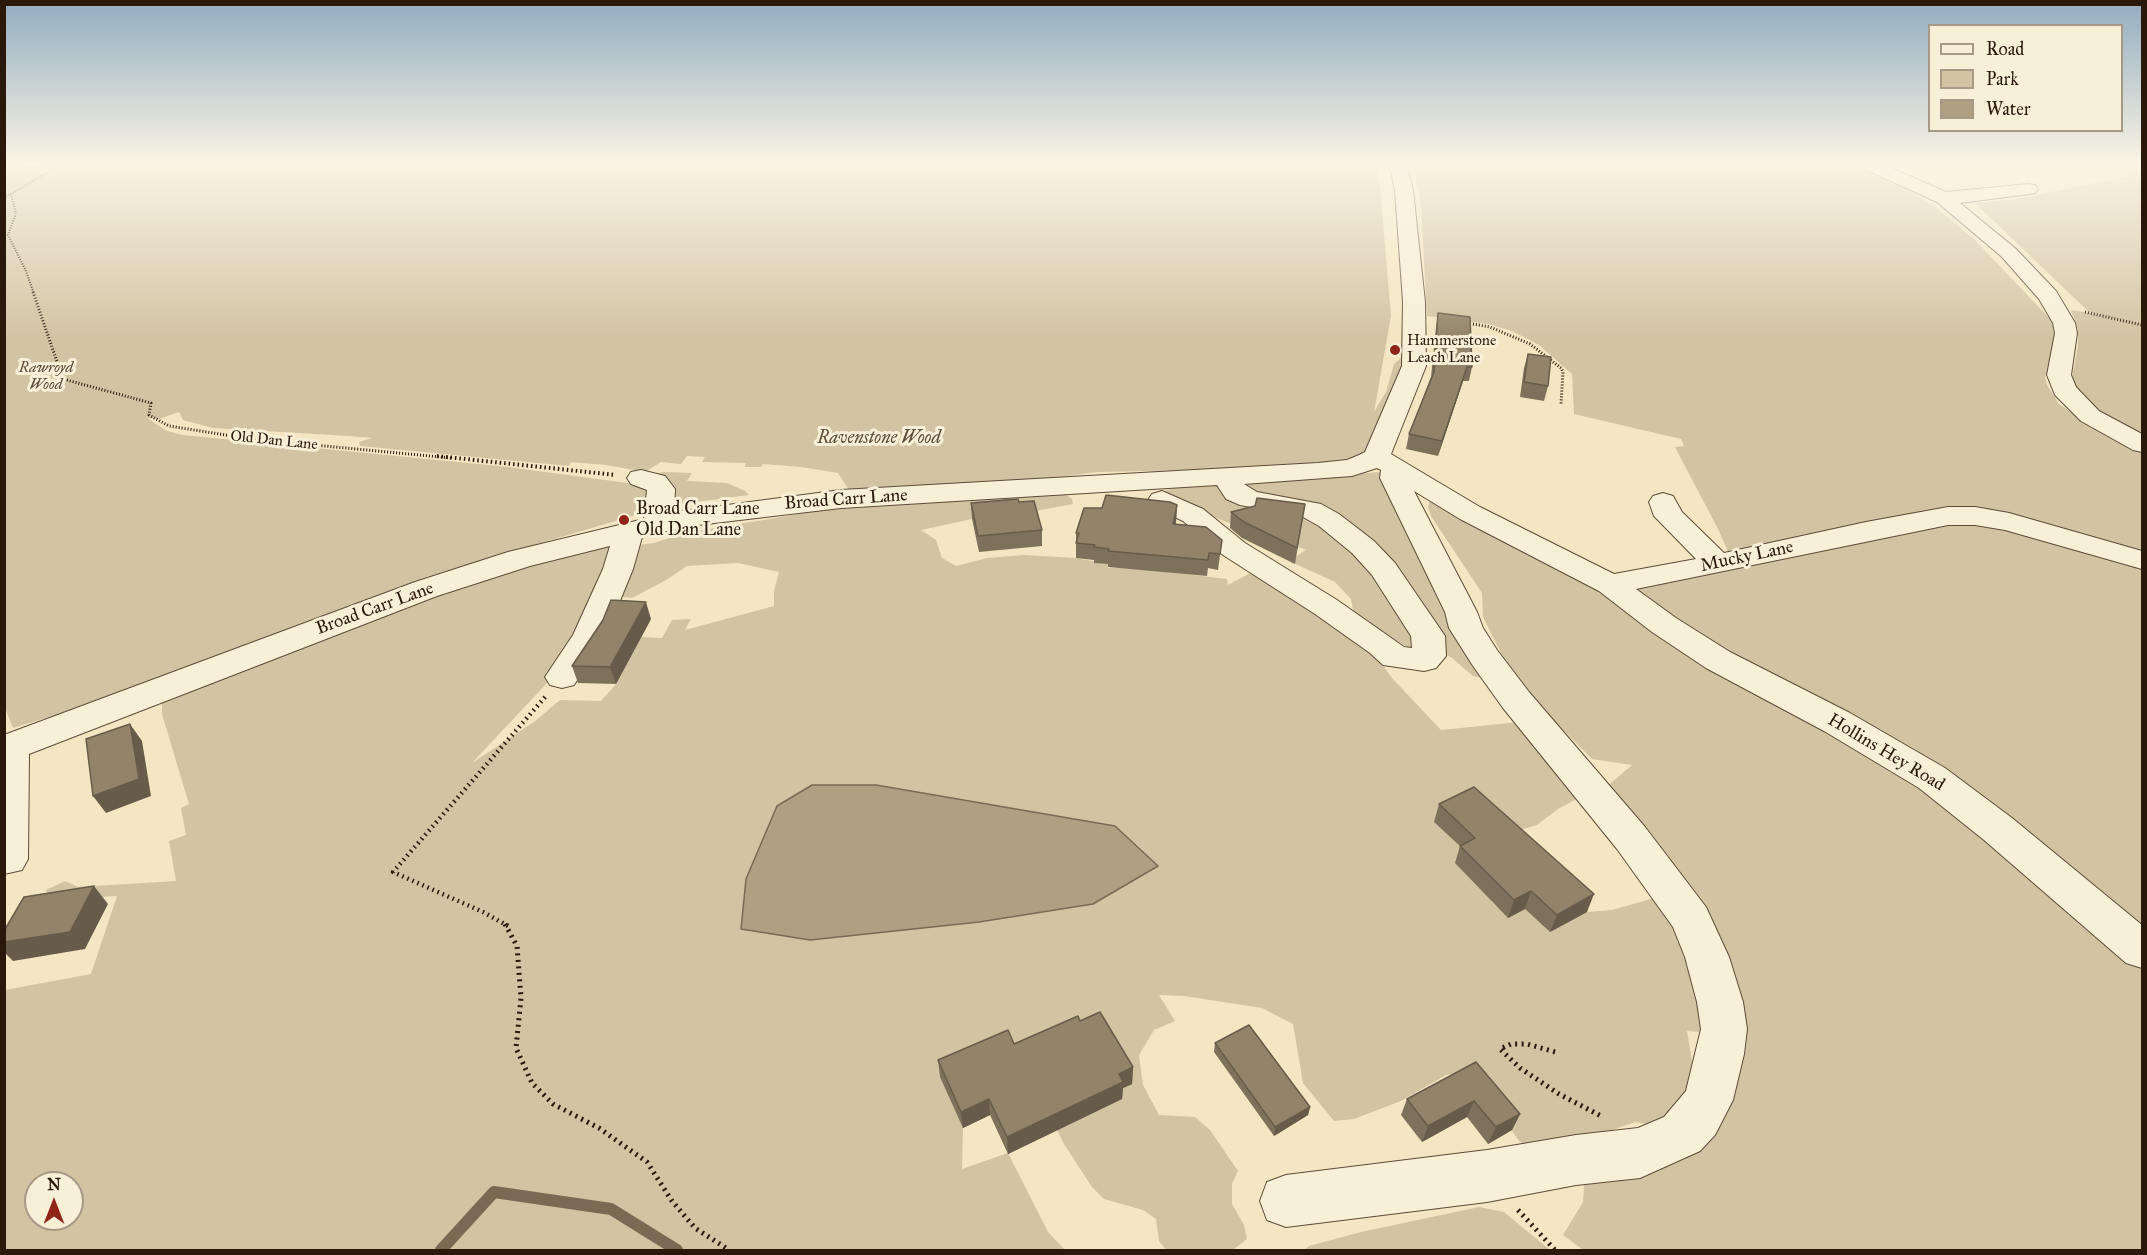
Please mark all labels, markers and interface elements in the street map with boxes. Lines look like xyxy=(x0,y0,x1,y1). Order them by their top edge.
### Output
legend xyxy=(1928,24,2123,132)
text: Road xyxy=(1986,38,2024,60)
text: Park xyxy=(1986,68,2019,90)
text: Water xyxy=(1986,98,2030,120)
place label: Hammerstone Leach Lane xyxy=(1407,332,1496,367)
marker: Hammerstone Leach Lane xyxy=(1388,343,1402,357)
park label: Rawroyd Wood xyxy=(19,359,73,394)
street label: Old Dan Lane xyxy=(230,427,318,455)
park label: Ravenstone Wood xyxy=(817,428,941,450)
street label: Broad Carr Lane xyxy=(784,485,908,515)
place label: Broad Carr Lane Old Dan Lane xyxy=(636,499,760,542)
marker: Broad Carr Lane Old Dan Lane xyxy=(617,513,631,527)
street label: Mucky Lane xyxy=(1699,537,1795,577)
street label: Broad Carr Lane xyxy=(313,578,437,640)
street label: Hollins Hey Road xyxy=(1824,710,1948,796)
north arrow xyxy=(24,1171,84,1231)
text: N xyxy=(47,1175,61,1194)

